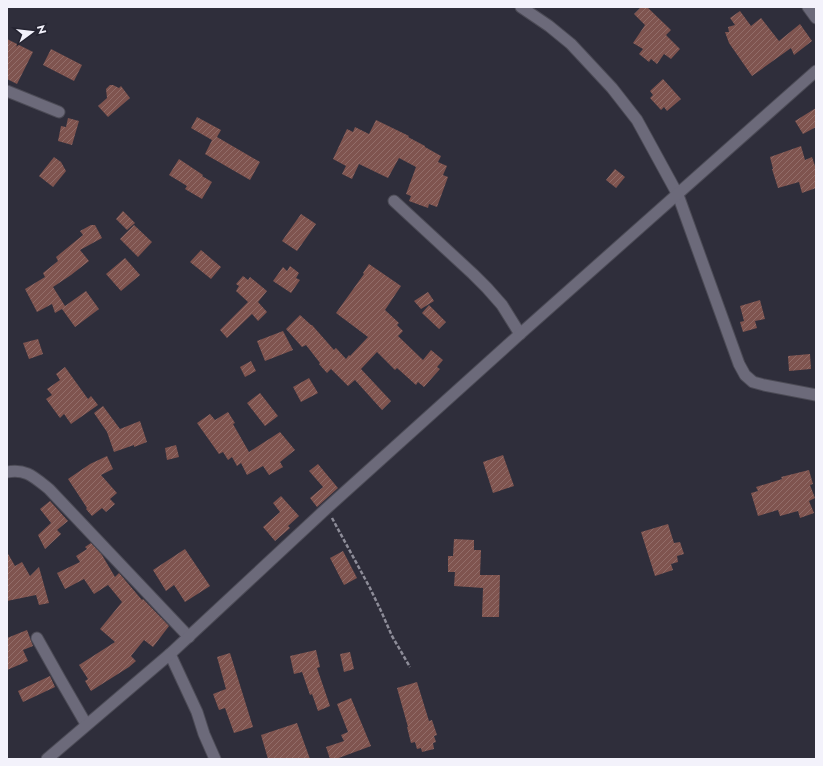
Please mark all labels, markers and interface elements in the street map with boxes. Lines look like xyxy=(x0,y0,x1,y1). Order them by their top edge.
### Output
north arrow xyxy=(12,12,52,52)
text: N xyxy=(33,23,51,36)

